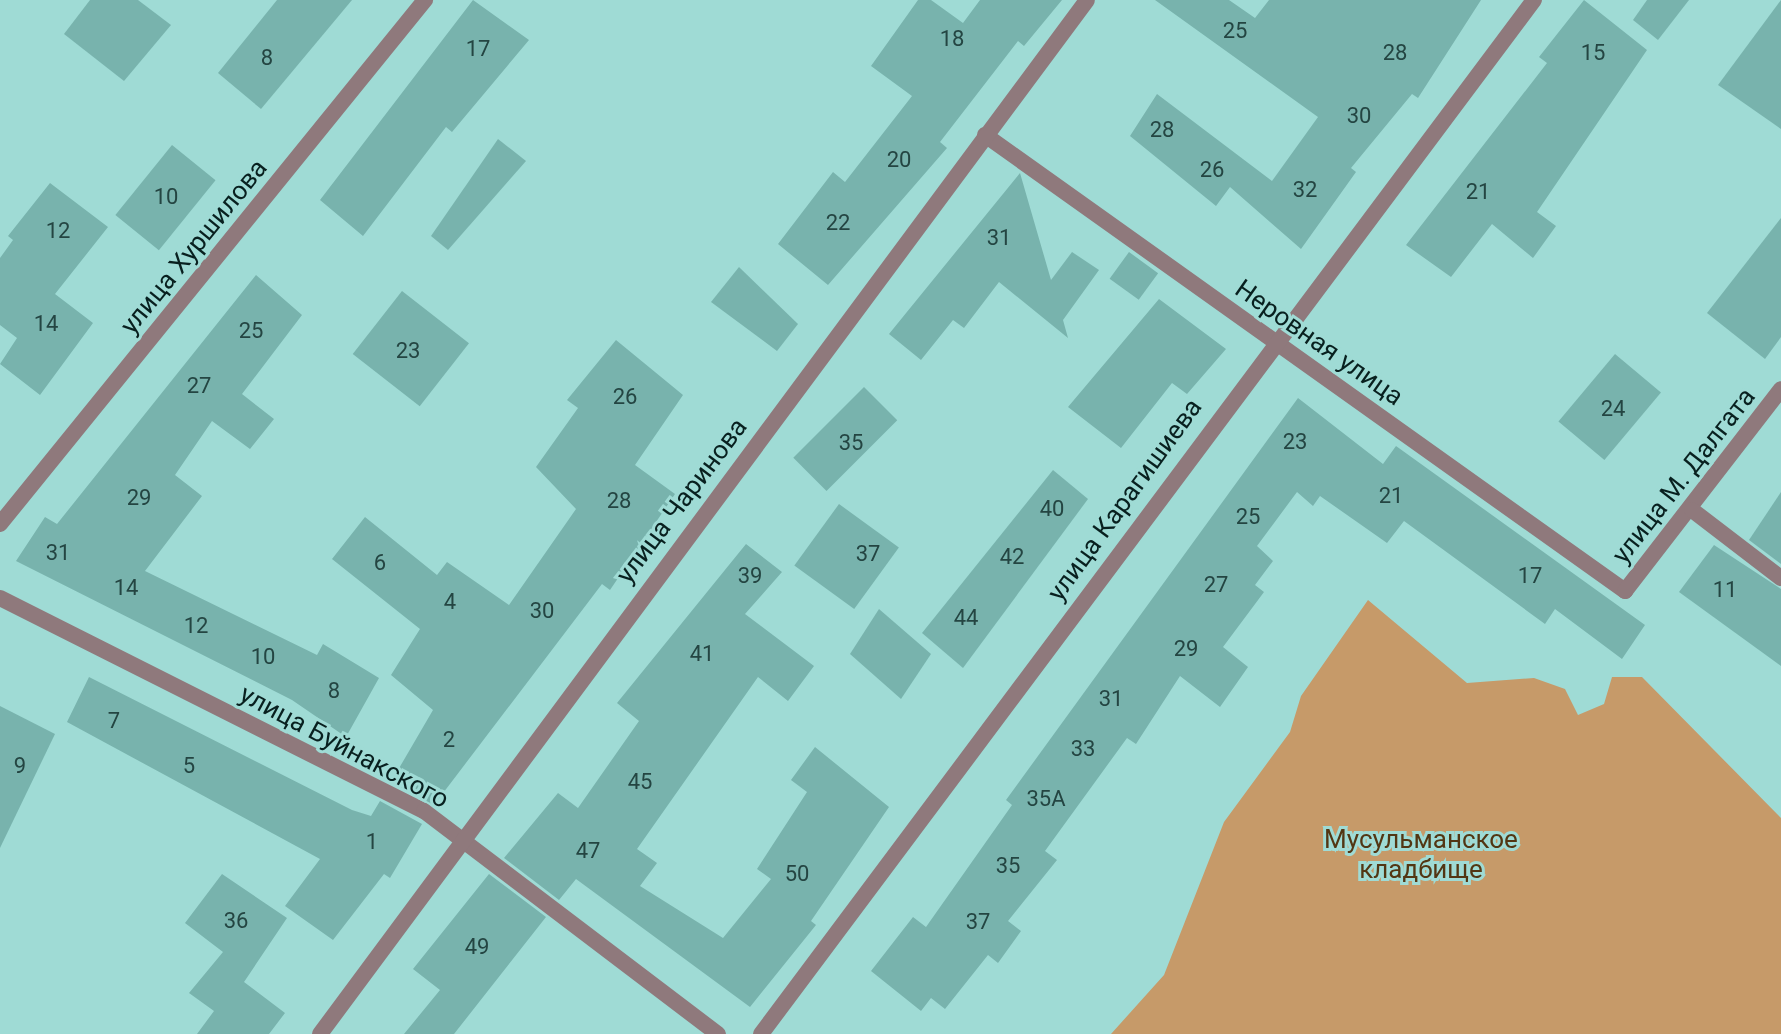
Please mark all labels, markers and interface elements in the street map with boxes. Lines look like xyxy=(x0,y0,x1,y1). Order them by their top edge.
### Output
house number: 25 xyxy=(1223,18,1247,44)
house number: 18 xyxy=(940,26,964,52)
house number: 17 xyxy=(466,36,490,62)
house number: 28 xyxy=(1383,40,1407,66)
house number: 15 xyxy=(1581,40,1605,66)
house number: 8 xyxy=(261,45,273,71)
house number: 30 xyxy=(1347,103,1371,129)
house number: 28 xyxy=(1150,117,1174,143)
house number: 20 xyxy=(887,147,911,173)
street label: улица Хуршилова xyxy=(114,153,274,341)
house number: 26 xyxy=(1200,157,1224,183)
house number: 32 xyxy=(1293,177,1317,203)
house number: 21 xyxy=(1466,179,1490,205)
house number: 10 xyxy=(154,184,178,210)
house number: 22 xyxy=(826,210,850,236)
house number: 12 xyxy=(46,218,70,244)
house number: 31 xyxy=(987,225,1011,251)
street label: Неровная улица xyxy=(1229,273,1409,413)
house number: 14 xyxy=(34,311,58,337)
house number: 25 xyxy=(239,318,263,344)
house number: 23 xyxy=(396,338,420,364)
house number: 27 xyxy=(187,373,211,399)
street label: улица М. Далгата xyxy=(1606,382,1762,570)
house number: 26 xyxy=(613,384,637,410)
street label: улица Карагишиева xyxy=(1041,393,1209,607)
house number: 24 xyxy=(1601,396,1625,422)
street label: улица Чаринова xyxy=(610,412,754,590)
house number: 23 xyxy=(1283,429,1307,455)
house number: 35 xyxy=(839,430,863,456)
house number: 21 xyxy=(1379,483,1403,509)
house number: 29 xyxy=(127,485,151,511)
house number: 28 xyxy=(607,488,631,514)
house number: 40 xyxy=(1040,496,1064,522)
house number: 25 xyxy=(1236,504,1260,530)
house number: 31 xyxy=(46,540,70,566)
house number: 37 xyxy=(856,541,880,567)
house number: 42 xyxy=(1000,544,1024,570)
house number: 6 xyxy=(374,550,386,576)
house number: 39 xyxy=(738,563,762,589)
house number: 17 xyxy=(1518,563,1542,589)
house number: 27 xyxy=(1204,572,1228,598)
house number: 14 xyxy=(114,575,138,601)
house number: 11 xyxy=(1713,577,1737,603)
house number: 4 xyxy=(444,589,456,615)
house number: 30 xyxy=(530,598,554,624)
house number: 44 xyxy=(954,605,978,631)
house number: 12 xyxy=(184,613,208,639)
house number: 29 xyxy=(1174,636,1198,662)
house number: 41 xyxy=(690,641,714,667)
house number: 10 xyxy=(251,644,275,670)
house number: 8 xyxy=(328,678,340,704)
street label: улица Буйнакского xyxy=(234,679,454,815)
house number: 31 xyxy=(1099,686,1123,712)
house number: 7 xyxy=(108,708,120,734)
house number: 2 xyxy=(443,727,455,753)
house number: 33 xyxy=(1071,736,1095,762)
house number: 9 xyxy=(14,753,26,779)
house number: 5 xyxy=(183,753,195,779)
house number: 45 xyxy=(628,769,652,795)
house number: 35А xyxy=(1026,786,1066,812)
park label: Мусульманское кладбище xyxy=(1324,824,1518,886)
house number: 1 xyxy=(366,829,378,855)
house number: 47 xyxy=(576,838,600,864)
house number: 35 xyxy=(996,853,1020,879)
house number: 50 xyxy=(785,861,809,887)
house number: 36 xyxy=(224,908,248,934)
house number: 37 xyxy=(966,909,990,935)
house number: 49 xyxy=(465,934,489,960)

